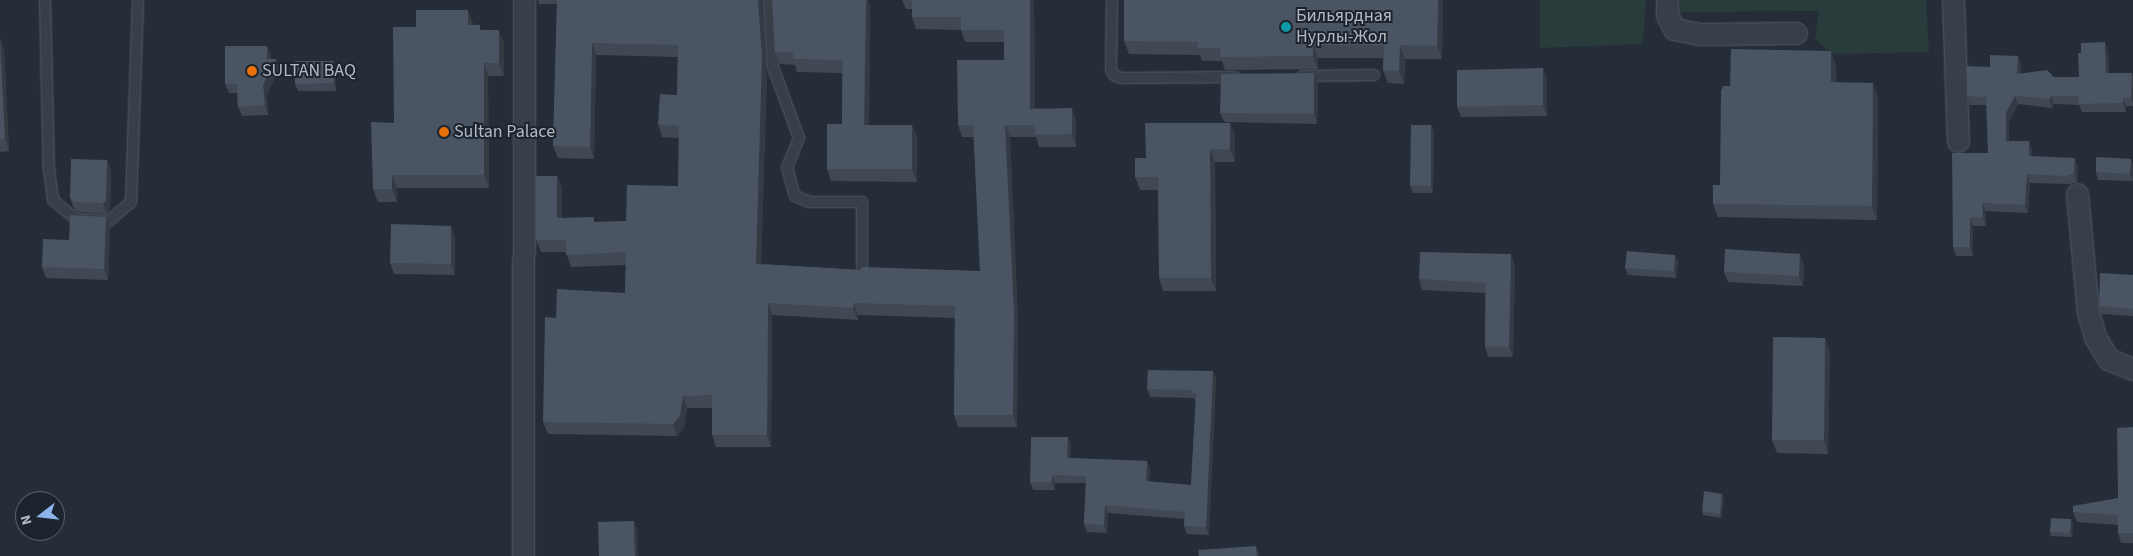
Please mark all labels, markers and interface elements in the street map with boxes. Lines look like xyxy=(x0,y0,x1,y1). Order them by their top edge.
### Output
place label: Бильярдная Нурлы-Жол xyxy=(1296,6,1392,48)
marker: Бильярдная Нурлы-Жол xyxy=(1280,21,1292,33)
place label: SULTAN BAQ xyxy=(262,60,356,82)
marker: SULTAN BAQ xyxy=(246,65,258,77)
place label: Sultan Palace xyxy=(454,121,555,143)
marker: Sultan Palace xyxy=(438,126,450,138)
north arrow xyxy=(15,491,65,541)
text: N xyxy=(16,513,37,527)

